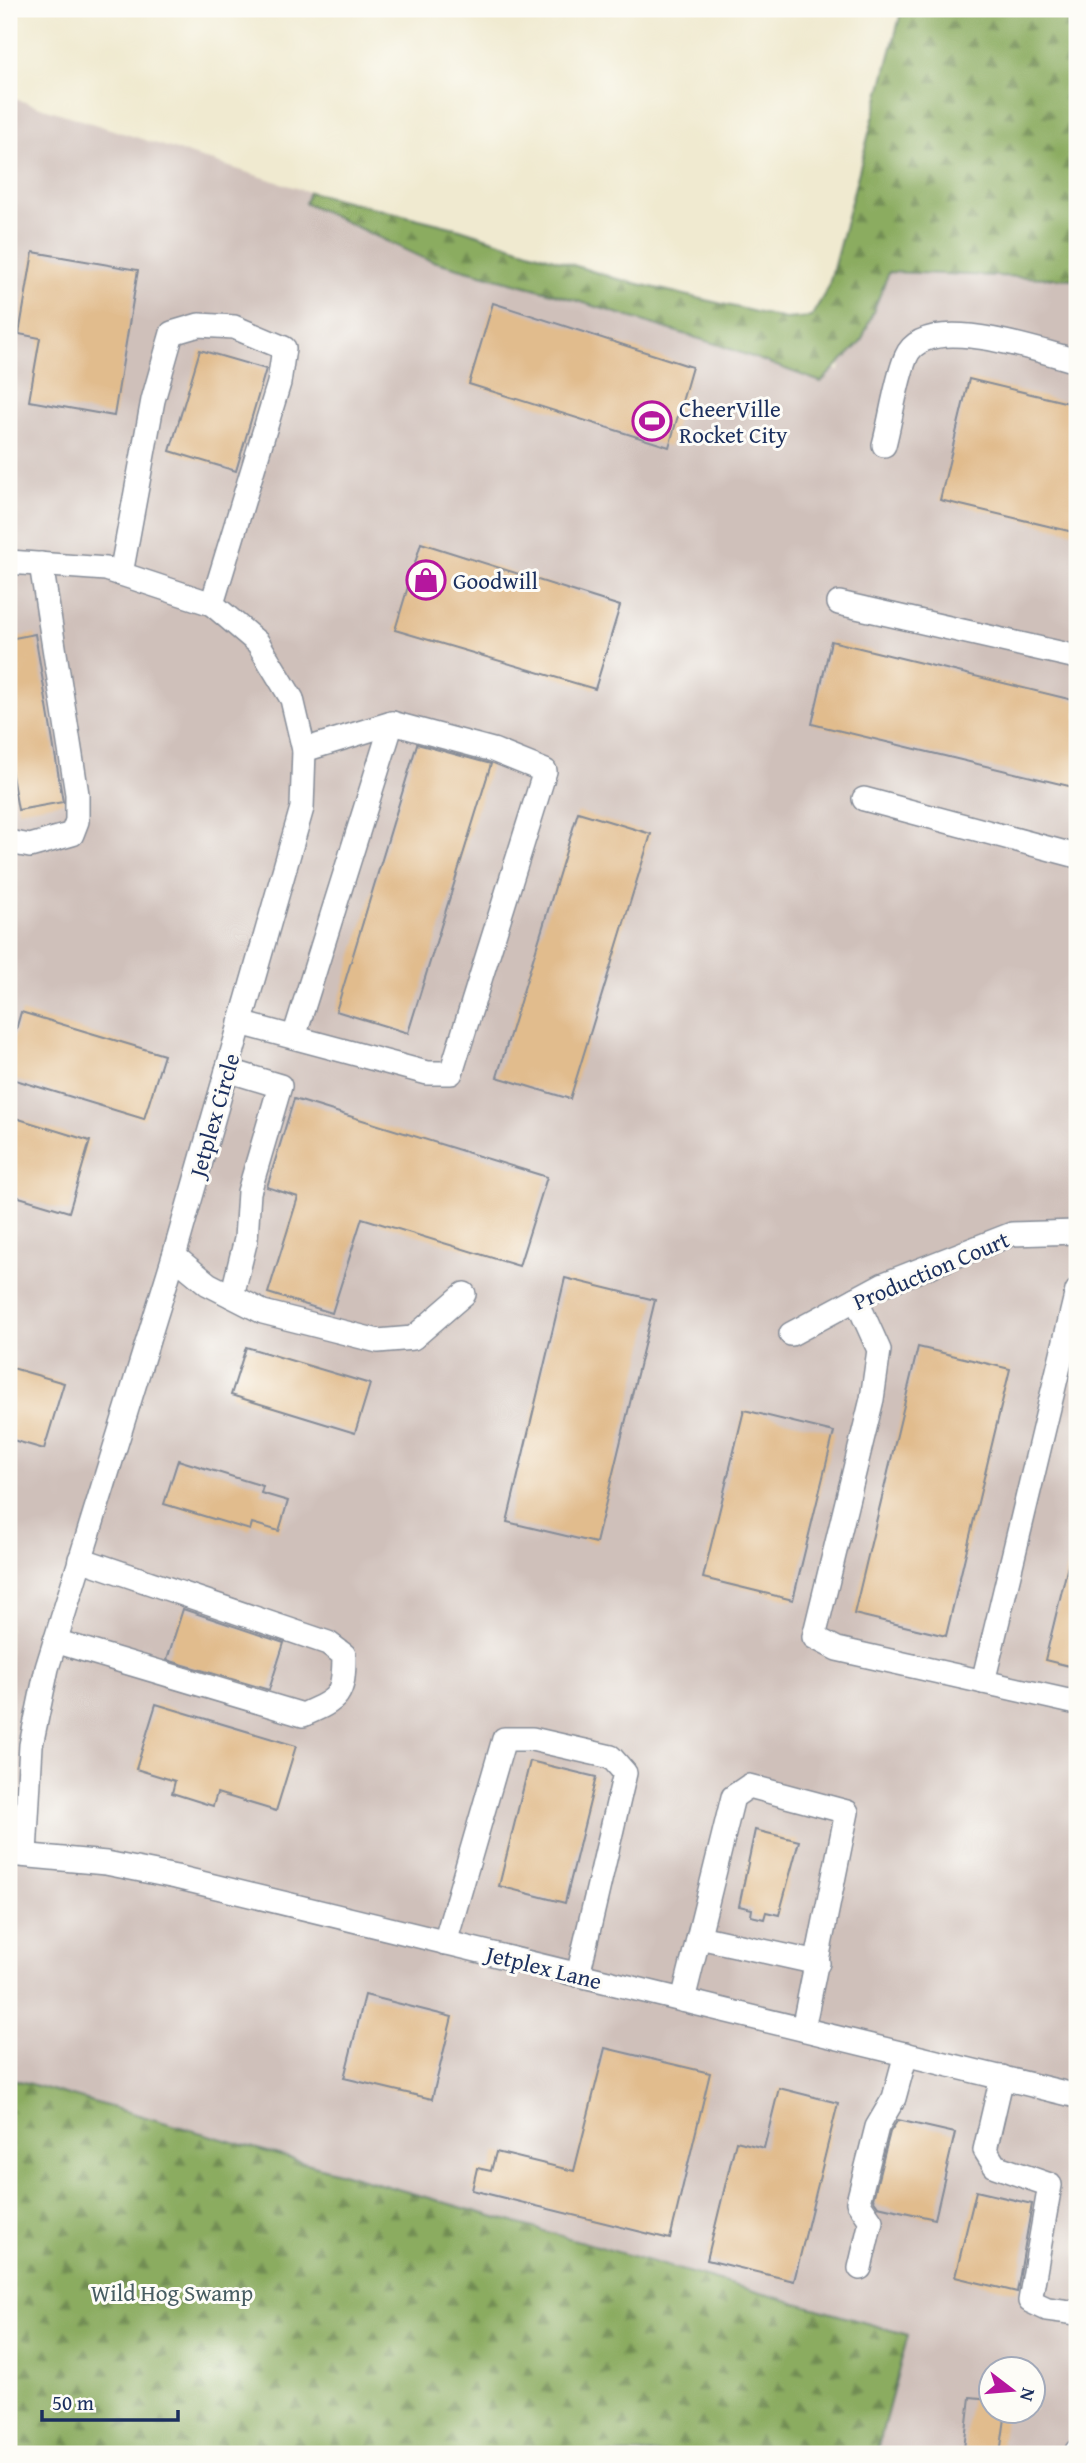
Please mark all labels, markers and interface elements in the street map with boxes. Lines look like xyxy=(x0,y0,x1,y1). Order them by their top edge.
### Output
place label: CheerVille Rocket City xyxy=(679,392,788,451)
sports icon: CheerVille Rocket City xyxy=(631,400,673,442)
shop icon: Goodwill xyxy=(405,559,447,601)
place label: Goodwill xyxy=(453,564,538,597)
street label: Jetplex Circle xyxy=(180,1049,247,1184)
street label: Production Court xyxy=(848,1222,1014,1318)
street label: Jetplex Lane xyxy=(480,1936,605,1997)
park label: Wild Hog Swamp xyxy=(91,2276,253,2309)
north arrow xyxy=(978,2354,1048,2424)
scale bar xyxy=(42,2379,178,2423)
text: N xyxy=(1013,2385,1044,2405)
text: 50 m xyxy=(52,2387,94,2418)

